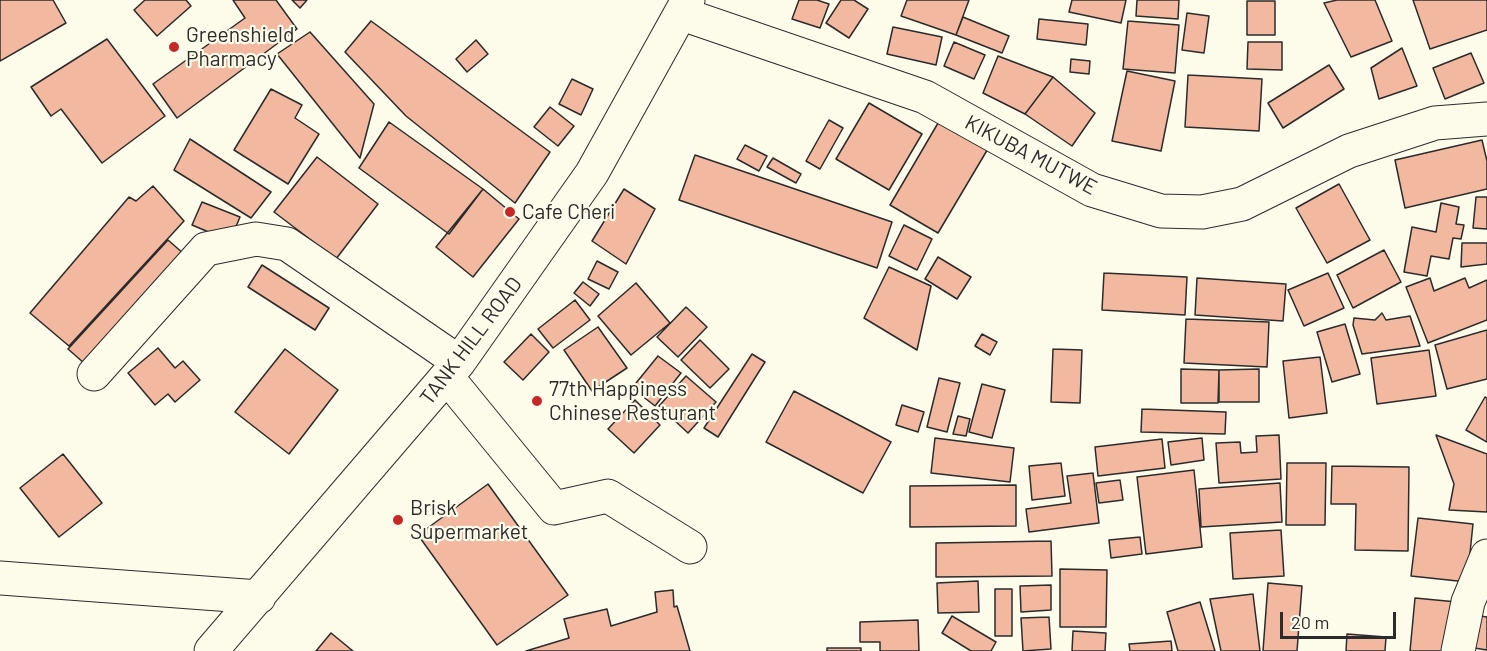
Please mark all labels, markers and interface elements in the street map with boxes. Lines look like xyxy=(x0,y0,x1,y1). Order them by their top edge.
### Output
place label: Greenshield Pharmacy xyxy=(186,22,294,72)
marker: Greenshield Pharmacy xyxy=(167,40,181,54)
street label: KIKUBA MUTWE xyxy=(961,110,1101,200)
place label: Cafe Cheri xyxy=(522,199,615,225)
marker: Cafe Cheri xyxy=(503,205,517,219)
street label: TANK HILL ROAD xyxy=(415,272,527,410)
place label: 77th Happiness Chinese Resturant xyxy=(549,376,716,426)
marker: 77th Happiness Chinese Resturant xyxy=(530,394,544,408)
place label: Brisk Supermarket xyxy=(410,495,528,545)
marker: Brisk Supermarket xyxy=(391,513,405,527)
scale bar xyxy=(1283,600,1398,638)
text: 20 m xyxy=(1291,611,1329,633)

